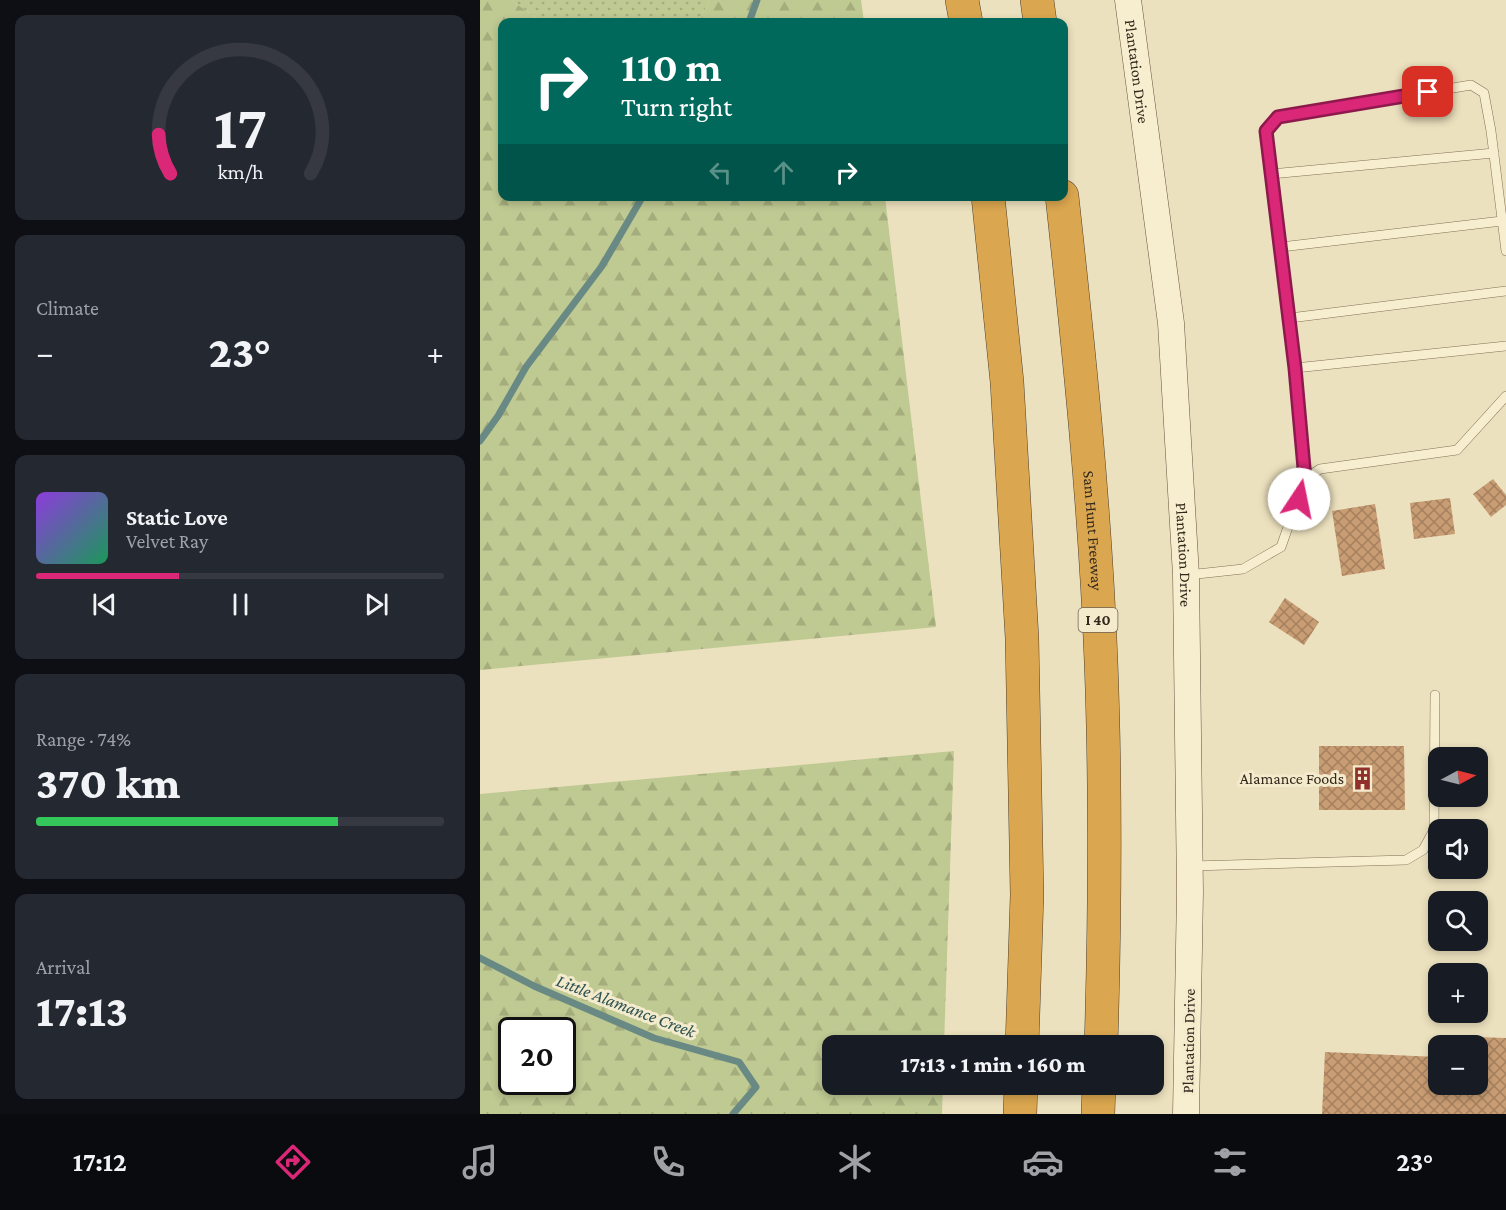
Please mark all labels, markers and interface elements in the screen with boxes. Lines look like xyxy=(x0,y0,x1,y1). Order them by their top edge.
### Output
street label: Plantation Drive xyxy=(1122,18,1152,124)
icon: right xyxy=(522,42,600,120)
text: 110 m xyxy=(621,43,722,90)
pin xyxy=(1402,66,1453,117)
icon: arrive xyxy=(1411,75,1444,108)
text: Turn right xyxy=(621,92,732,122)
text: 17 xyxy=(213,93,267,162)
icon: left xyxy=(704,156,737,189)
icon: ahead xyxy=(767,156,800,189)
icon: right xyxy=(830,156,863,189)
text: km/h xyxy=(217,161,264,185)
text: Climate xyxy=(36,297,99,319)
text: 23° xyxy=(209,327,271,377)
text: − xyxy=(36,334,53,371)
text: + xyxy=(427,334,444,371)
position arrow xyxy=(1267,467,1331,531)
street label: Sam Hunt Freeway xyxy=(1080,470,1106,592)
street label: Plantation Drive xyxy=(1173,502,1194,607)
text: Static Love xyxy=(126,505,228,530)
text: Velvet Ray xyxy=(126,530,208,552)
icon: previous xyxy=(88,588,121,621)
icon: pause xyxy=(224,588,257,621)
icon: next xyxy=(360,588,393,621)
road number: I 40 xyxy=(1078,608,1118,632)
text: Range · 74% xyxy=(36,728,131,750)
north arrow xyxy=(1428,747,1488,807)
map controls xyxy=(1428,747,1488,1095)
text: 370 km xyxy=(36,758,180,808)
building icon: Alamance Foods xyxy=(1349,765,1375,791)
place label: Alamance Foods xyxy=(1240,770,1344,787)
button: sound xyxy=(1428,819,1488,879)
button: search xyxy=(1428,891,1488,951)
text: Arrival xyxy=(36,956,90,978)
button: + xyxy=(1428,963,1488,1023)
water label: Little Alamance Creek xyxy=(554,970,700,1042)
text: 17:13 xyxy=(36,986,128,1036)
street label: Plantation Drive xyxy=(1179,989,1198,1093)
speed limit sign: 20 xyxy=(498,1017,576,1095)
button: − xyxy=(1428,1035,1488,1095)
text: 17:13 · 1 min · 160 m xyxy=(901,1052,1085,1077)
icon: directions xyxy=(272,1141,314,1183)
icon: music xyxy=(459,1141,501,1183)
icon: phone xyxy=(647,1141,689,1183)
icon: climate xyxy=(834,1141,876,1183)
icon: car xyxy=(1022,1141,1064,1183)
icon: filters xyxy=(1209,1141,1251,1183)
text: 17:12 xyxy=(73,1147,127,1177)
text: 23° xyxy=(1396,1147,1433,1177)

